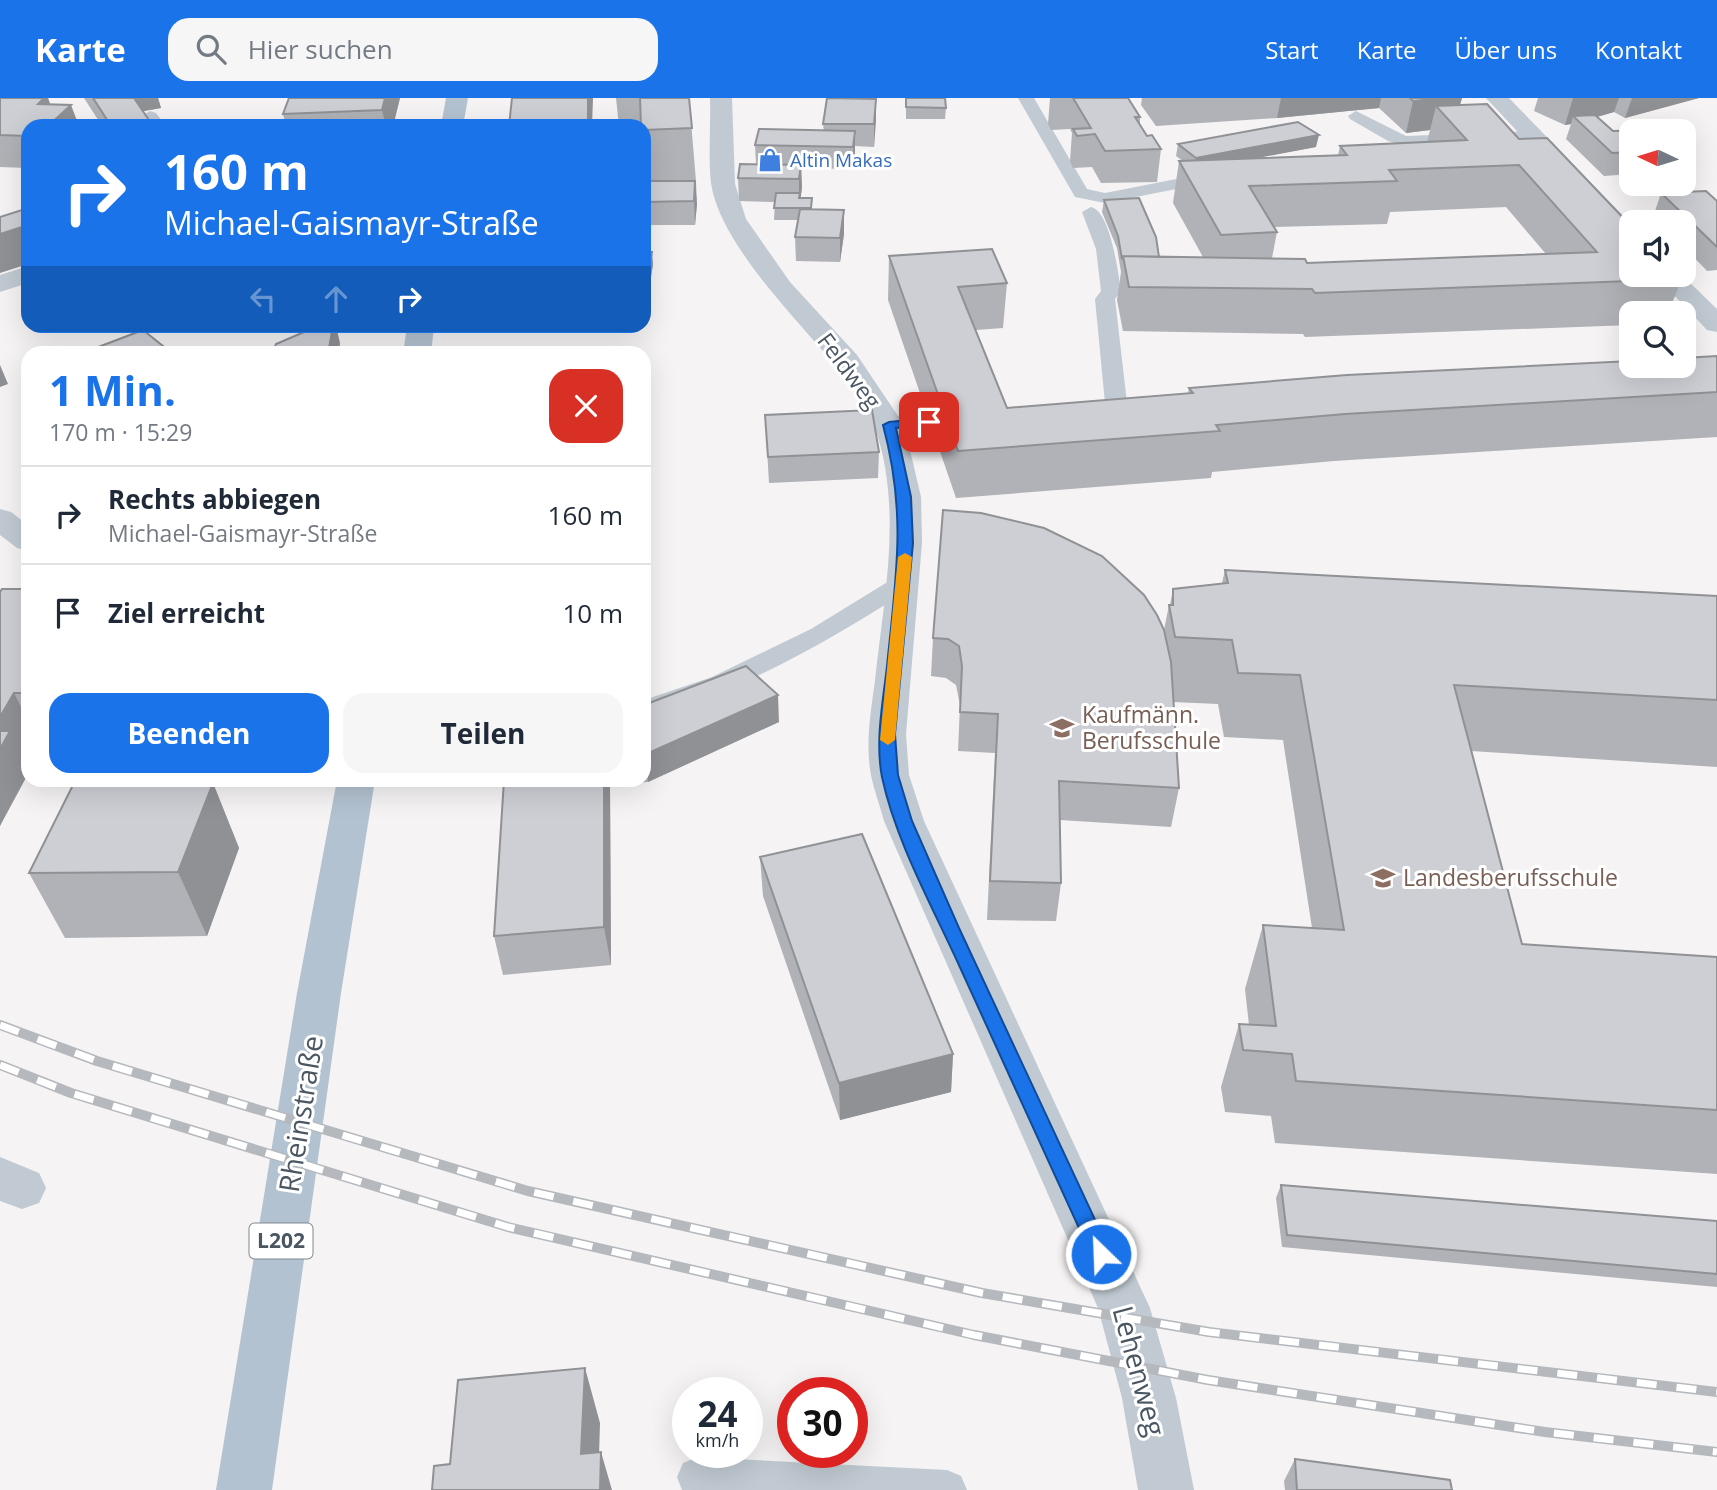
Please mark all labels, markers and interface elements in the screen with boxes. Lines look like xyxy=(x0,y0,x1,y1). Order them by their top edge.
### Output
search box xyxy=(168,18,658,81)
text: Karte xyxy=(35,27,126,72)
icon: search xyxy=(192,30,230,68)
text: Hier suchen xyxy=(248,31,393,67)
text: Start xyxy=(1265,33,1319,66)
text: Karte xyxy=(1357,33,1417,66)
text: Über uns xyxy=(1455,33,1557,66)
text: Kontakt xyxy=(1595,33,1682,66)
north arrow xyxy=(1619,119,1696,196)
map controls xyxy=(1619,119,1696,378)
text: 160 m xyxy=(164,138,309,204)
shop icon: Altin Makas xyxy=(756,146,784,174)
icon: right xyxy=(49,147,140,238)
place label: Altin Makas xyxy=(790,147,892,173)
text: Michael-Gaismayr-Straße xyxy=(164,201,539,244)
button: sound xyxy=(1619,210,1696,287)
icon: left xyxy=(244,280,282,318)
icon: ahead xyxy=(317,280,355,318)
icon: right xyxy=(390,280,428,318)
button: search xyxy=(1619,301,1696,378)
street label: Feldweg xyxy=(811,326,889,416)
text: 1 Min. xyxy=(49,361,176,418)
button: close xyxy=(549,369,623,443)
pin xyxy=(899,392,959,452)
icon: arrive xyxy=(910,403,948,441)
text: 170 m · 15:29 xyxy=(49,416,192,448)
text: Rechts abbiegen xyxy=(108,481,321,517)
icon: right xyxy=(49,496,87,534)
text: 160 m xyxy=(548,497,623,533)
text: Michael-Gaismayr-Straße xyxy=(108,517,377,549)
icon: arrive xyxy=(49,594,87,632)
text: Ziel erreicht xyxy=(108,595,265,631)
text: 10 m xyxy=(562,595,623,631)
button: Beenden xyxy=(49,693,329,773)
button: Teilen xyxy=(343,693,623,773)
place label: Kaufmänn. Berufsschule xyxy=(1082,698,1221,756)
school or university icon: Kaufmänn. Berufsschule xyxy=(1048,714,1076,742)
place label: Landesberufsschule xyxy=(1403,861,1618,893)
school or university icon: Landesberufsschule xyxy=(1369,864,1397,892)
street label: Rheinstraße xyxy=(269,1033,331,1195)
position arrow xyxy=(1064,1217,1138,1291)
road number: L202 xyxy=(250,1224,312,1258)
street label: Lehenweg xyxy=(1104,1302,1176,1440)
speed limit sign: 30 xyxy=(777,1377,868,1468)
text: 24 xyxy=(697,1390,738,1437)
text: km/h xyxy=(696,1428,739,1452)

